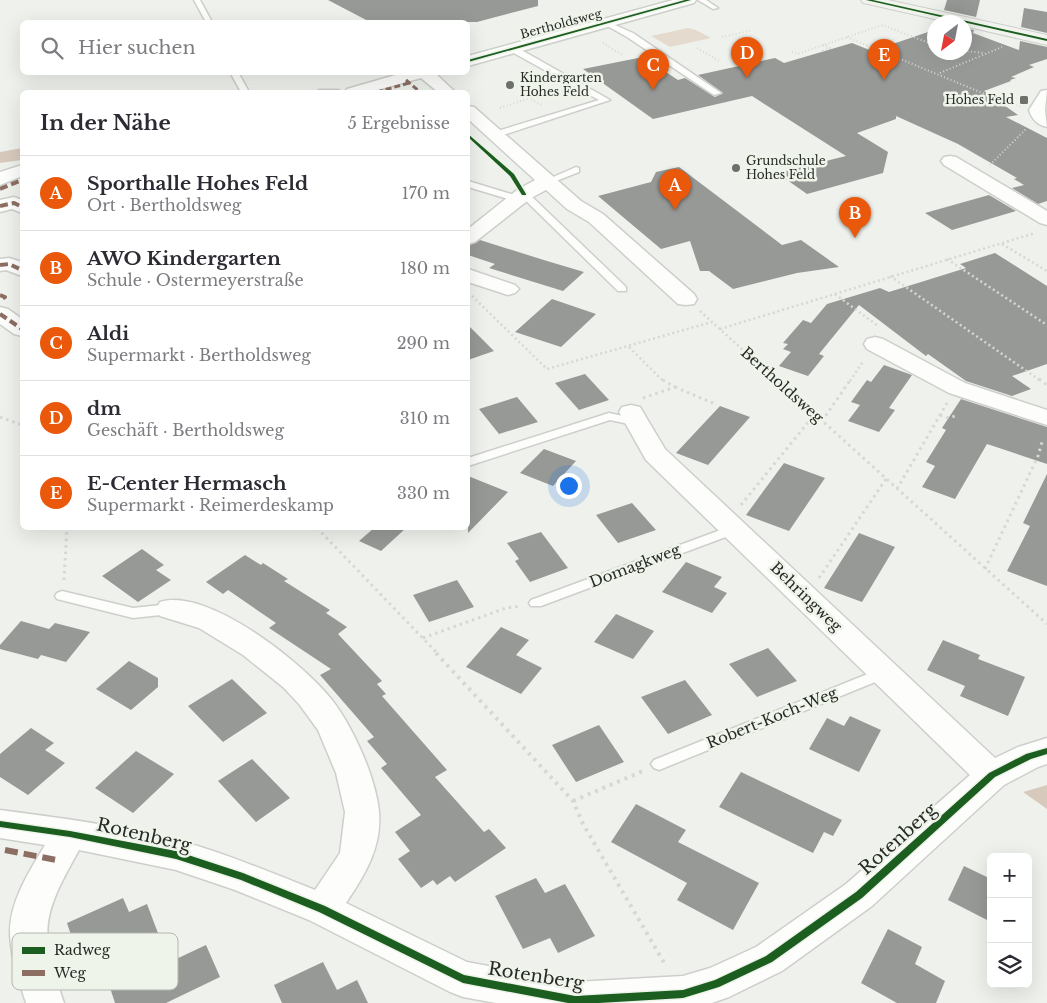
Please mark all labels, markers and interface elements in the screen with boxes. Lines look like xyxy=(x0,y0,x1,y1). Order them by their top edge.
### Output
street label: Bertholdsweg xyxy=(518,5,604,42)
north arrow xyxy=(927,15,972,60)
search box xyxy=(20,20,470,75)
icon: search xyxy=(38,34,66,62)
text: Hier suchen xyxy=(78,36,196,59)
pin: D xyxy=(731,37,763,78)
pin: E xyxy=(868,39,900,80)
pin: C xyxy=(637,49,669,90)
place label: Kindergarten Hohes Feld xyxy=(520,70,602,99)
marker: Kindergarten Hohes Feld xyxy=(504,79,516,91)
place label: Hohes Feld xyxy=(945,92,1014,107)
marker: Hohes Feld xyxy=(1018,94,1030,106)
text: In der Nähe xyxy=(40,110,171,136)
text: 5 Ergebnisse xyxy=(348,113,450,133)
place label: Grundschule Hohes Feld xyxy=(746,153,826,182)
marker: Grundschule Hohes Feld xyxy=(730,162,742,174)
pin: A xyxy=(659,169,691,210)
text: Sporthalle Hohes Feld xyxy=(87,172,308,195)
text: A xyxy=(50,183,62,203)
text: 170 m xyxy=(402,183,450,203)
text: Ort · Bertholdsweg xyxy=(87,195,241,215)
pin: B xyxy=(839,197,871,238)
text: AWO Kindergarten xyxy=(87,247,281,270)
text: B xyxy=(50,258,62,278)
text: 180 m xyxy=(400,258,450,278)
text: Schule · Ostermeyerstraße xyxy=(87,270,304,290)
text: Aldi xyxy=(87,322,129,345)
text: C xyxy=(49,333,63,353)
text: 290 m xyxy=(397,333,450,353)
street label: Bertholdsweg xyxy=(737,342,828,427)
text: Supermarkt · Bertholdsweg xyxy=(87,345,311,365)
text: dm xyxy=(87,397,121,420)
text: D xyxy=(49,408,63,428)
text: 310 m xyxy=(400,408,450,428)
text: Geschäft · Bertholdsweg xyxy=(87,420,284,440)
text: E-Center Hermasch xyxy=(87,472,286,495)
your location xyxy=(556,473,582,499)
text: E xyxy=(50,483,62,503)
text: 330 m xyxy=(397,483,450,503)
text: Supermarkt · Reimerdeskamp xyxy=(87,495,334,515)
street label: Domagkweg xyxy=(587,539,684,592)
street label: Behringweg xyxy=(767,558,847,636)
street label: Robert-Koch-Weg xyxy=(704,682,841,752)
street label: Rotenberg xyxy=(855,798,941,880)
street label: Rotenberg xyxy=(94,813,194,857)
map controls xyxy=(987,853,1032,988)
button: + xyxy=(987,853,1032,898)
button: − xyxy=(987,898,1032,943)
legend xyxy=(12,933,178,990)
text: Radweg xyxy=(54,941,111,959)
button: layers xyxy=(987,943,1032,988)
street label: Rotenberg xyxy=(486,958,586,994)
text: Weg xyxy=(53,964,86,982)

